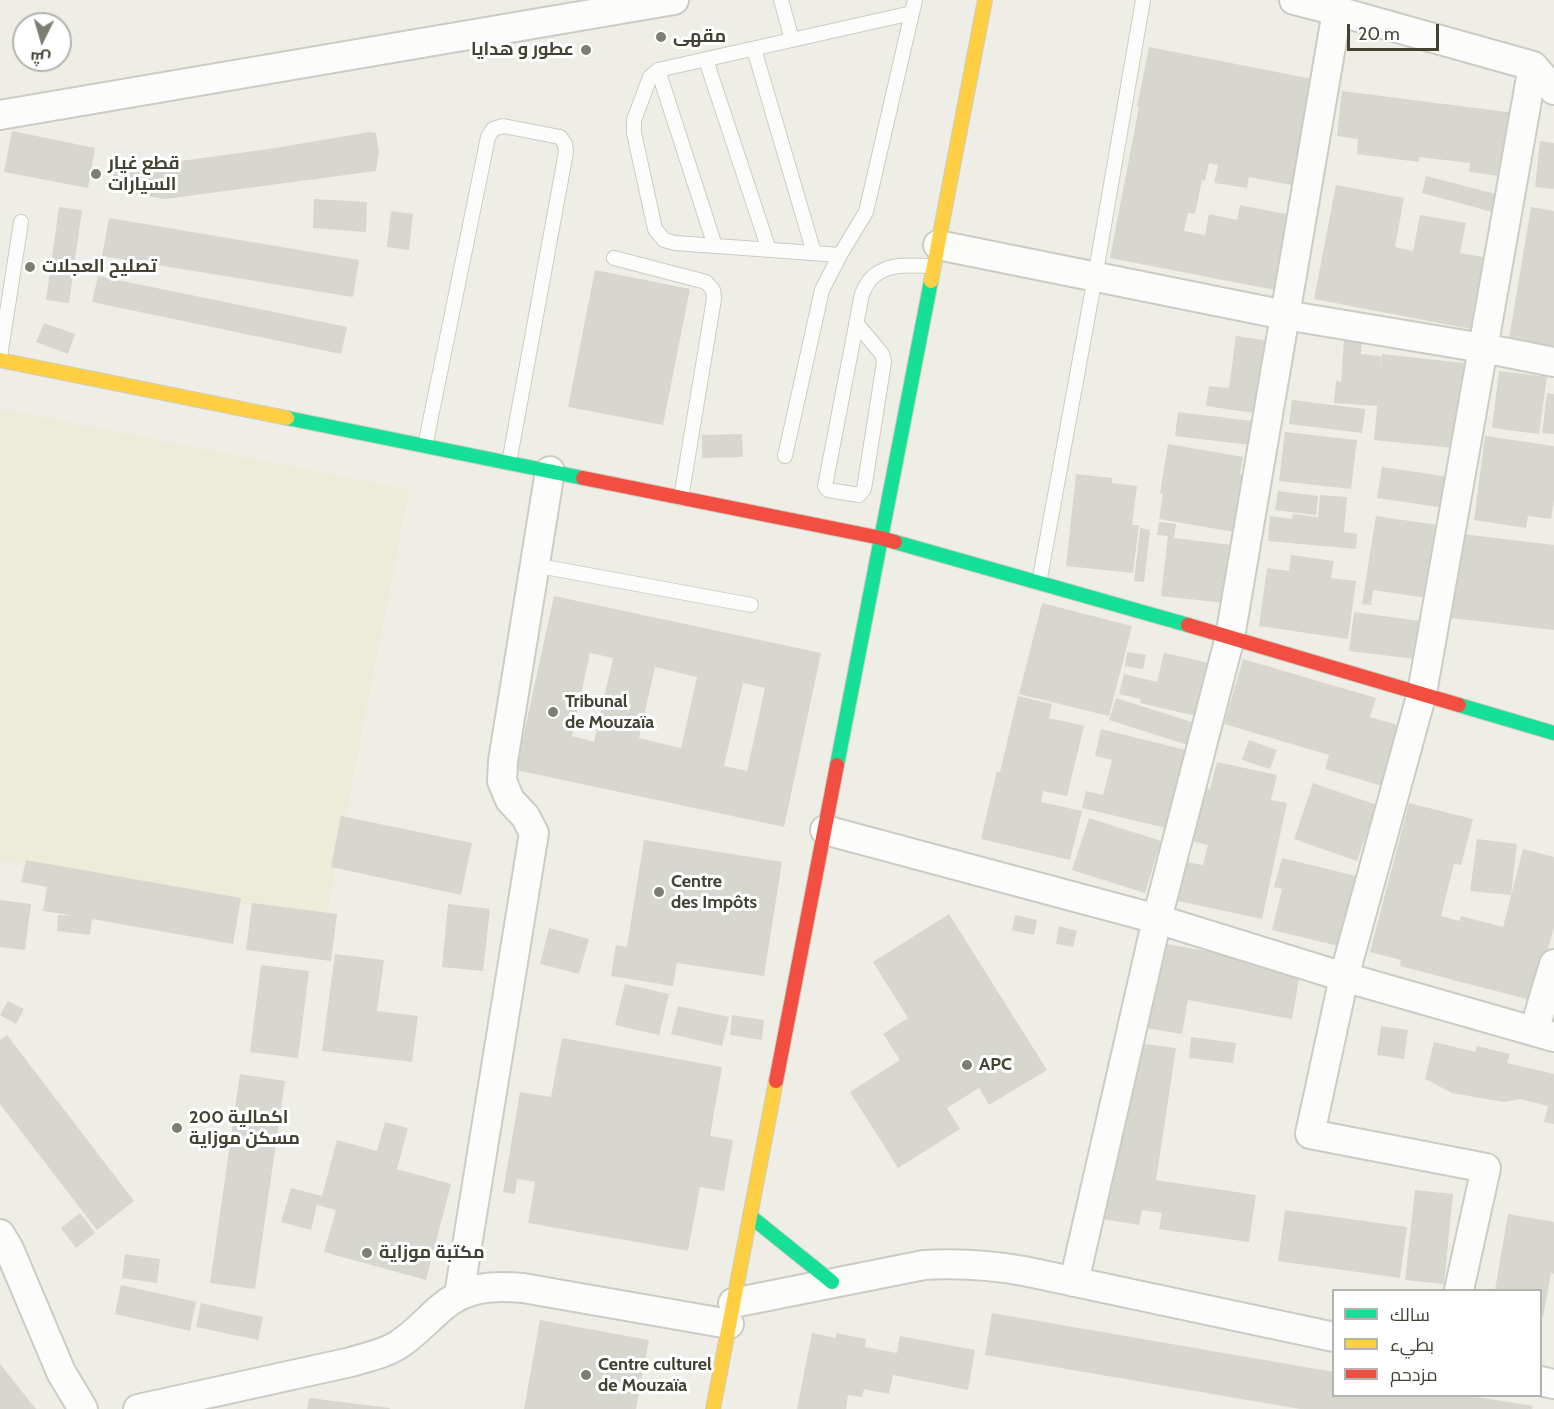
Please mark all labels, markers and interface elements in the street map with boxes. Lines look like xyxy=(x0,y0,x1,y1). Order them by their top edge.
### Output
north arrow xyxy=(12,12,72,72)
scale bar xyxy=(1350,12,1442,50)
text: 20 m xyxy=(1358,23,1400,45)
place label: مقهى xyxy=(673,26,726,48)
marker: مقهى xyxy=(654,30,668,44)
place label: عطور و هدايا xyxy=(471,39,574,61)
marker: عطور و هدايا xyxy=(579,43,593,57)
text: ش xyxy=(30,48,52,69)
place label: قطع غيار السيارات xyxy=(108,153,180,195)
marker: قطع غيار السيارات xyxy=(89,167,103,181)
place label: تصليح العجلات xyxy=(42,256,157,278)
marker: تصليح العجلات xyxy=(23,260,37,274)
place label: Tribunal de Mouzaïa xyxy=(565,691,654,734)
marker: Tribunal de Mouzaïa xyxy=(546,705,560,719)
place label: Centre des Impôts xyxy=(671,871,757,914)
marker: Centre des Impôts xyxy=(652,885,666,899)
place label: APC xyxy=(979,1054,1012,1076)
marker: APC xyxy=(960,1058,974,1072)
place label: اكمالية 200 مسكن موزاية xyxy=(189,1107,300,1150)
marker: اكمالية 200 مسكن موزاية xyxy=(170,1121,184,1135)
place label: مكتبة موزاية xyxy=(379,1242,485,1264)
marker: مكتبة موزاية xyxy=(360,1246,374,1260)
legend xyxy=(1332,1289,1542,1397)
text: سالك xyxy=(1390,1304,1430,1326)
text: بطيء xyxy=(1390,1334,1434,1356)
place label: Centre culturel de Mouzaïa xyxy=(598,1354,712,1396)
text: مزدحم xyxy=(1390,1364,1438,1386)
marker: Centre culturel de Mouzaïa xyxy=(579,1368,593,1382)

